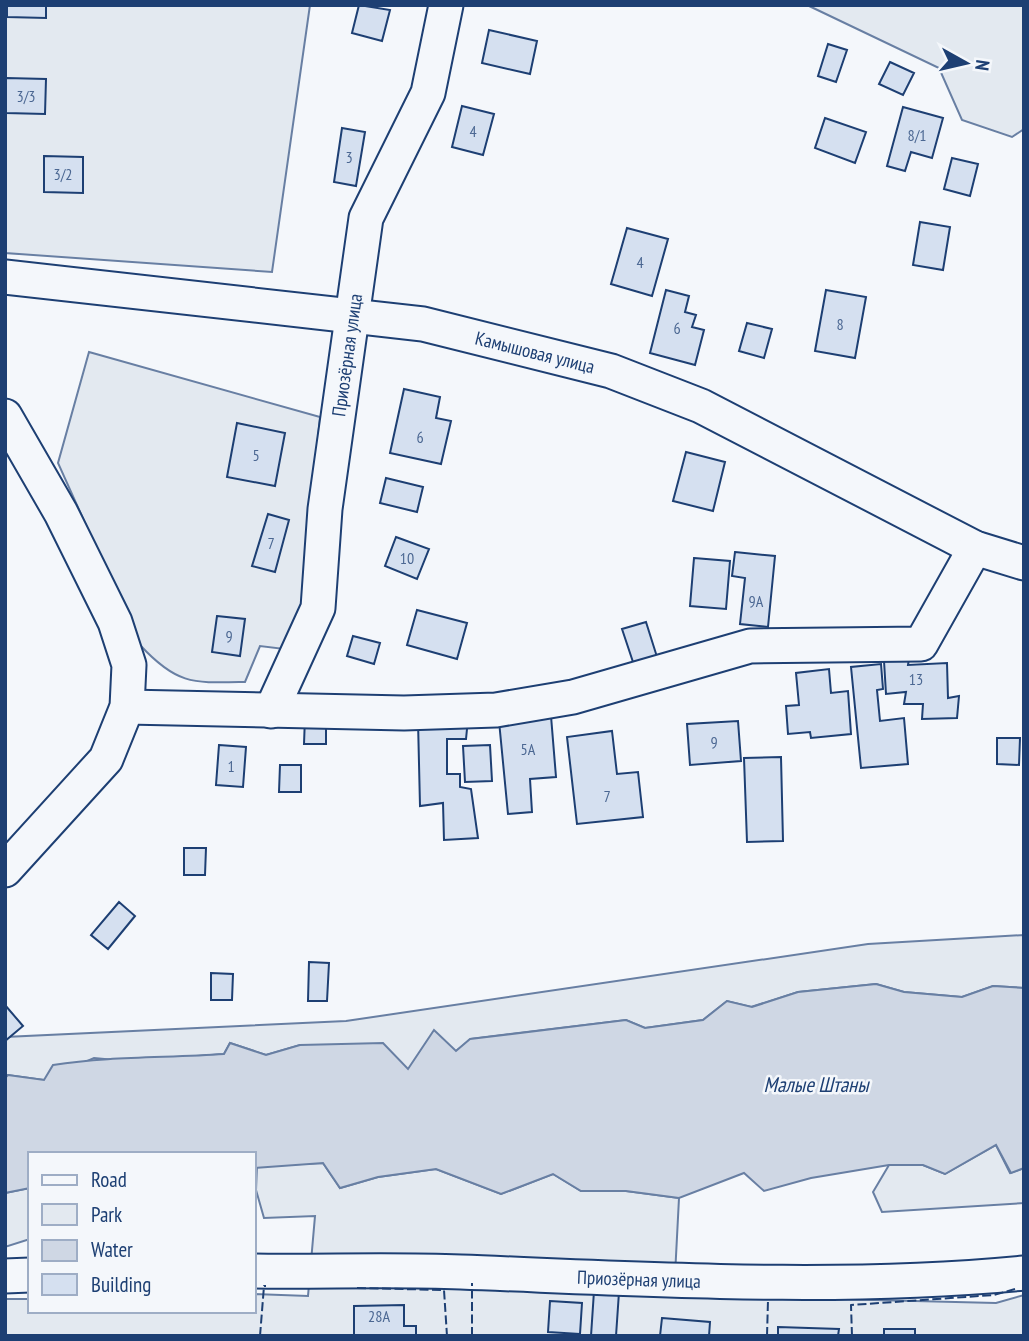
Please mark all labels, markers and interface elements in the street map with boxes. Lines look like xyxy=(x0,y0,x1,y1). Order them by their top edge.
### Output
north arrow xyxy=(931,28,1001,98)
text: N xyxy=(970,59,995,72)
house number: 3/3 xyxy=(16,86,36,106)
house number: 4 xyxy=(469,121,477,141)
house number: 8/1 xyxy=(907,125,927,145)
house number: 3 xyxy=(345,147,353,167)
house number: 3/2 xyxy=(53,164,73,184)
house number: 4 xyxy=(636,252,644,272)
street label: Приозёрная улица xyxy=(326,292,367,418)
house number: 8 xyxy=(836,314,844,334)
house number: 6 xyxy=(673,318,681,338)
street label: Камышовая улица xyxy=(473,326,597,378)
house number: 6 xyxy=(416,427,424,447)
house number: 5 xyxy=(252,445,260,465)
house number: 7 xyxy=(267,533,275,553)
house number: 10 xyxy=(400,548,414,568)
house number: 9А xyxy=(749,591,764,611)
house number: 9 xyxy=(225,626,233,646)
house number: 13 xyxy=(909,669,923,689)
house number: 9 xyxy=(710,732,718,752)
house number: 5А xyxy=(521,739,536,759)
house number: 1 xyxy=(227,756,235,776)
house number: 7 xyxy=(603,786,611,806)
water label: Малые Штаны xyxy=(764,1071,870,1098)
legend xyxy=(28,1152,256,1313)
text: Road xyxy=(91,1166,127,1193)
text: Park xyxy=(91,1201,122,1228)
text: Water xyxy=(91,1236,133,1263)
street label: Приозёрная улица xyxy=(576,1265,701,1293)
text: Building xyxy=(91,1271,151,1298)
house number: 28А xyxy=(368,1306,390,1326)

